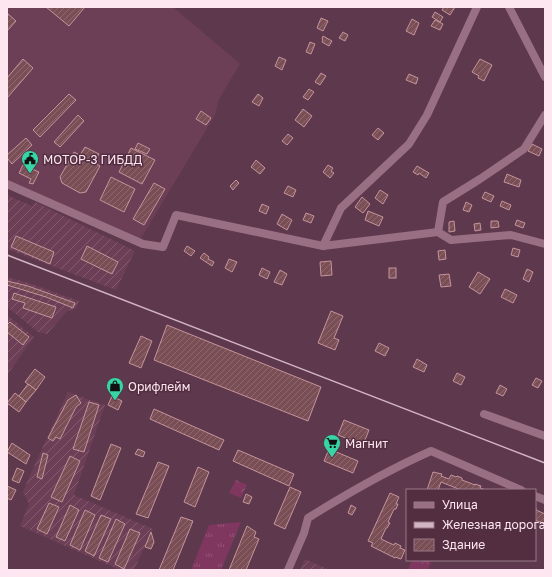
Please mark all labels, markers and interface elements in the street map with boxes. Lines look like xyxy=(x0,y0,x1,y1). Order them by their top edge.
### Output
public building icon: МОТОР-3 ГИБДД xyxy=(20,149,40,174)
place label: МОТОР-3 ГИБДД xyxy=(43,152,143,167)
shop icon: Орифлейм xyxy=(105,376,125,401)
place label: Орифлейм xyxy=(128,379,190,394)
supermarket icon: Магнит xyxy=(322,433,342,458)
place label: Магнит xyxy=(345,436,388,451)
legend xyxy=(406,489,536,561)
text: Улица xyxy=(442,497,478,512)
text: Железная дорога xyxy=(442,517,545,532)
text: Здание xyxy=(442,537,485,552)

